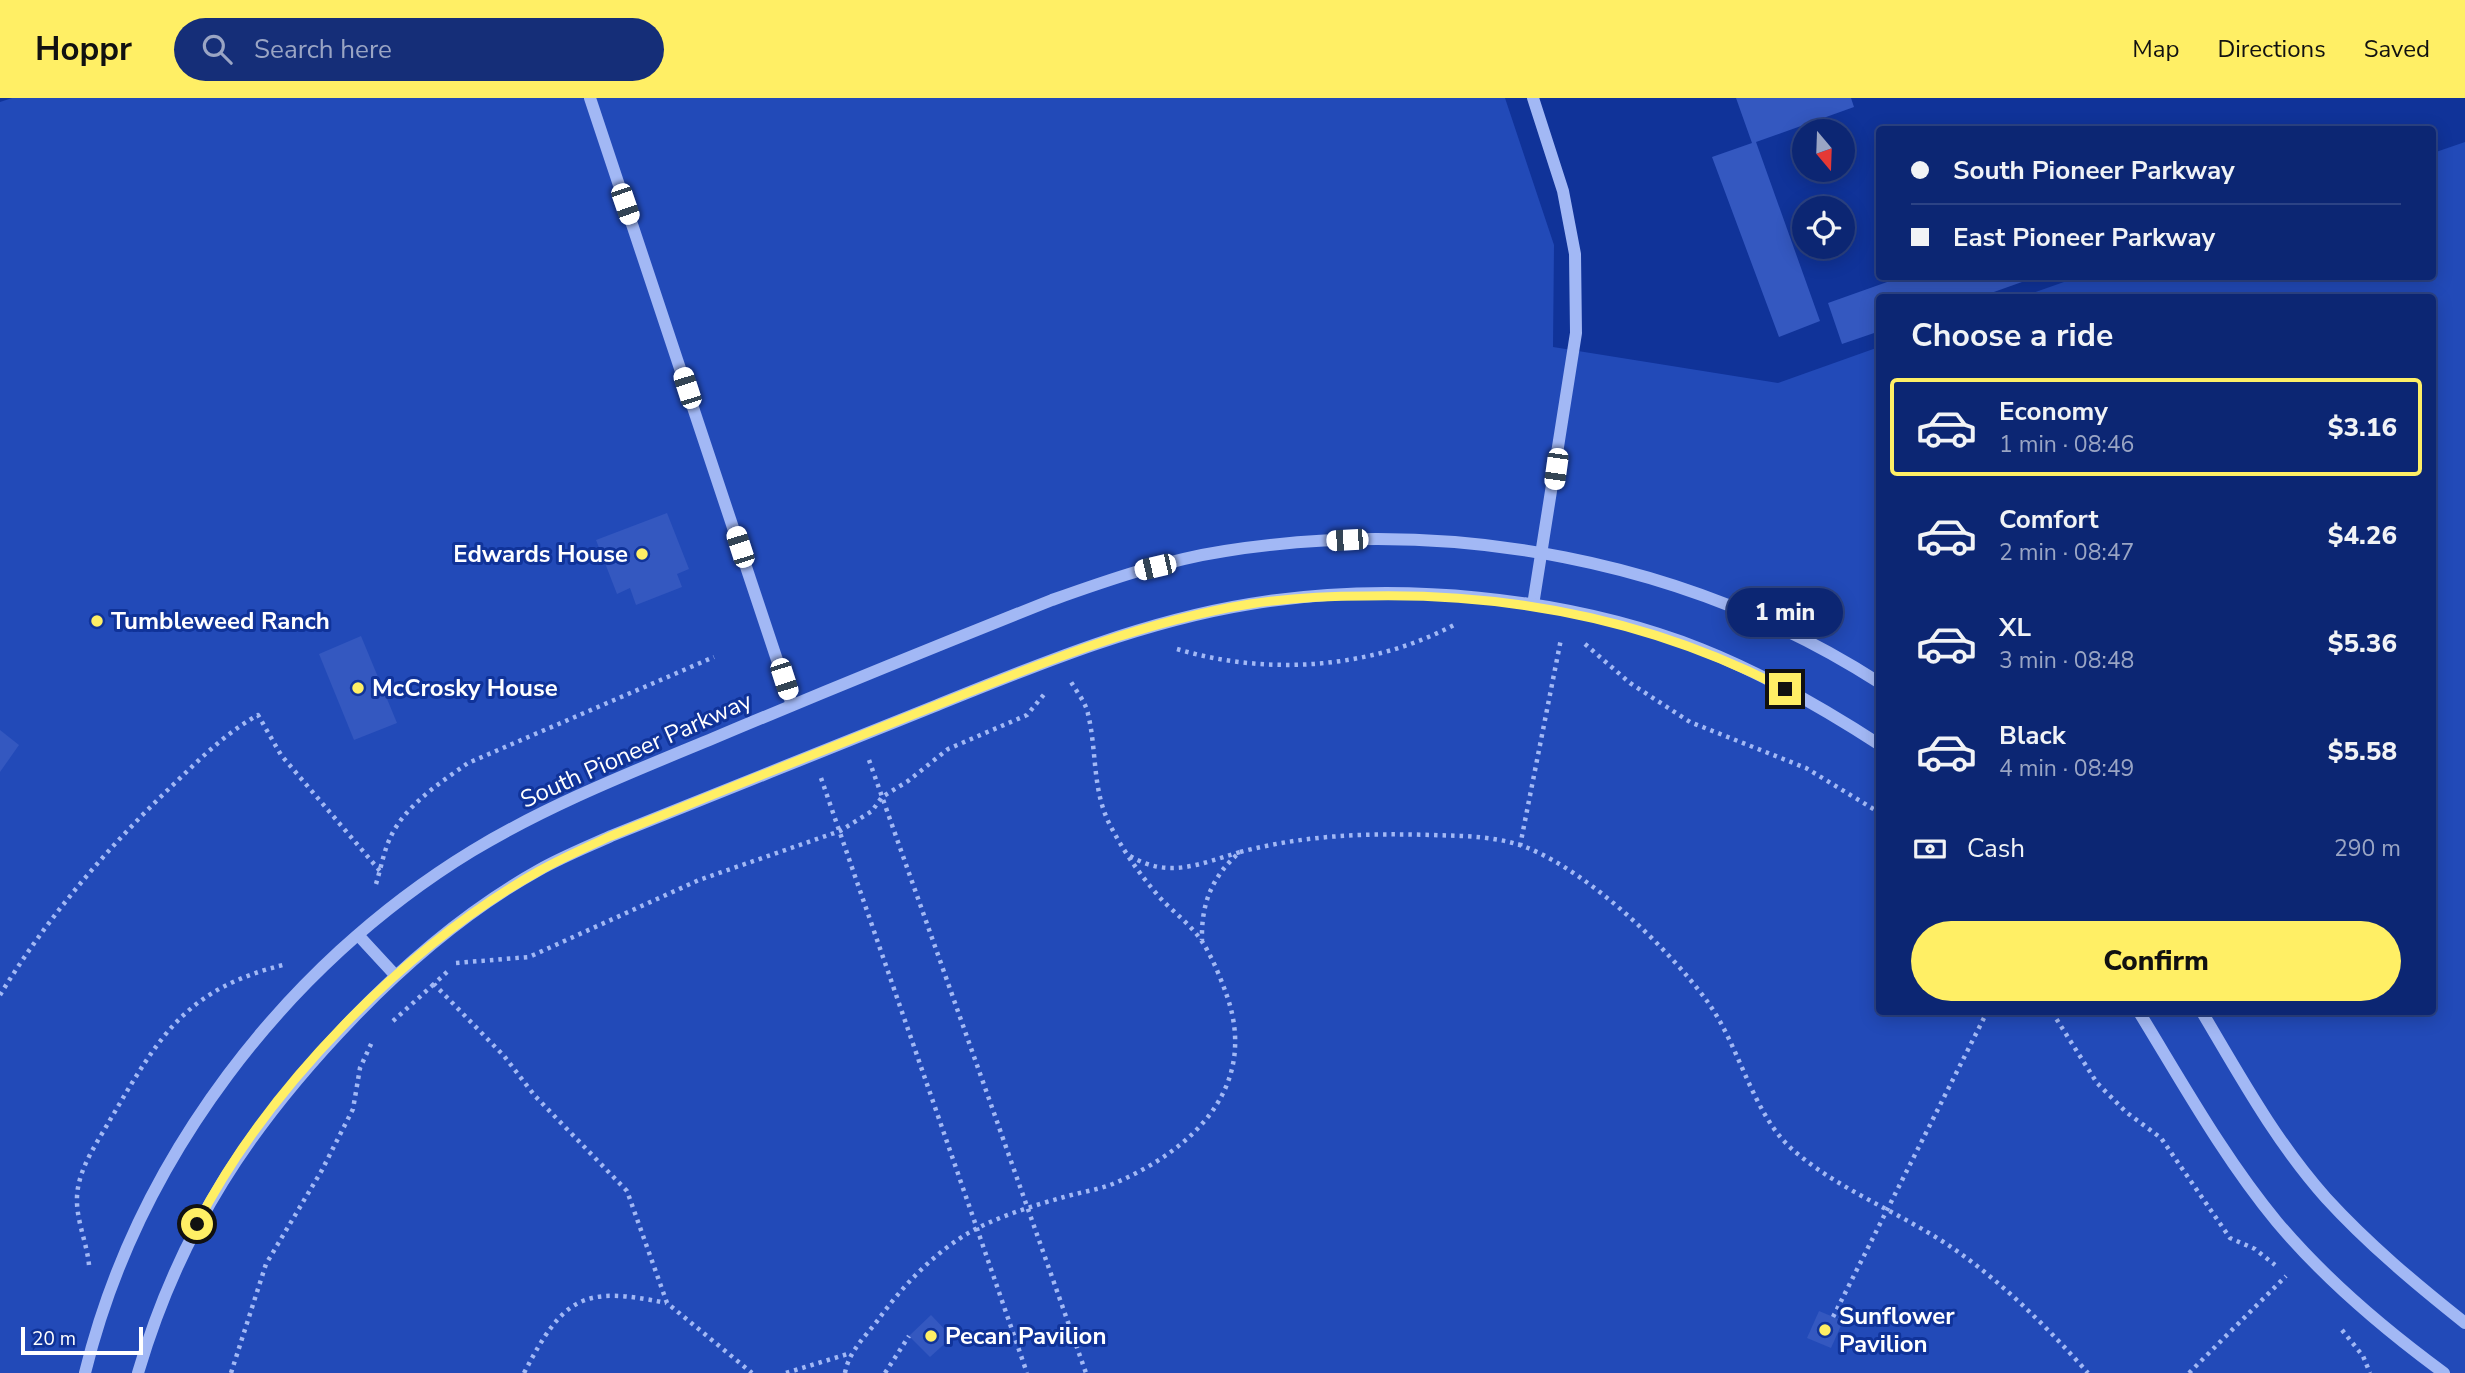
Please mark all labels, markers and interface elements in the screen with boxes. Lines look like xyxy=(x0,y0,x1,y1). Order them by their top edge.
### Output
search box xyxy=(174,18,664,81)
text: Hoppr xyxy=(35,27,132,72)
icon: search xyxy=(198,30,236,68)
text: Search here xyxy=(254,32,392,67)
text: Map xyxy=(2132,33,2179,65)
text: Directions xyxy=(2217,33,2326,65)
text: Saved xyxy=(2364,33,2430,65)
north arrow xyxy=(1792,119,1855,182)
map controls xyxy=(1792,119,1855,259)
text: South Pioneer Parkway xyxy=(1953,153,2235,188)
car xyxy=(609,181,642,227)
button: locate xyxy=(1792,196,1855,259)
text: East Pioneer Parkway xyxy=(1953,220,2215,255)
text: Choose a ride xyxy=(1911,314,2113,357)
car xyxy=(671,365,704,411)
text: Economy xyxy=(1999,394,2108,429)
icon: car xyxy=(1915,396,1978,459)
text: $3.16 xyxy=(2328,410,2397,445)
text: 1 min · 08:46 xyxy=(1999,429,2134,460)
car xyxy=(1543,447,1570,491)
text: Comfort xyxy=(1999,502,2099,537)
icon: car xyxy=(1915,504,1978,567)
text: $4.26 xyxy=(2328,518,2397,553)
car xyxy=(724,524,757,570)
car xyxy=(1326,528,1369,552)
text: 2 min · 08:47 xyxy=(1999,537,2134,568)
place label: Edwards House xyxy=(453,538,628,570)
marker: Edwards House xyxy=(634,546,650,562)
car xyxy=(1133,552,1178,582)
callout: 1 min xyxy=(1727,588,1843,636)
text: 1 min xyxy=(1755,597,1815,628)
place label: Tumbleweed Ranch xyxy=(111,605,330,637)
text: XL xyxy=(1999,610,2031,645)
icon: car xyxy=(1915,612,1978,675)
marker: Tumbleweed Ranch xyxy=(89,613,105,629)
text: $5.36 xyxy=(2328,626,2397,661)
text: 3 min · 08:48 xyxy=(1999,645,2134,676)
car xyxy=(768,656,801,702)
place label: McCrosky House xyxy=(372,672,558,704)
route end xyxy=(1769,673,1801,705)
marker: McCrosky House xyxy=(350,680,366,696)
street label: South Pioneer Parkway xyxy=(515,684,757,816)
text: Black xyxy=(1999,718,2066,753)
icon: car xyxy=(1915,720,1978,783)
text: $5.58 xyxy=(2328,734,2397,769)
text: 4 min · 08:49 xyxy=(1999,753,2134,784)
icon: cash xyxy=(1911,830,1949,868)
text: Cash xyxy=(1967,831,2025,866)
text: 290 m xyxy=(2334,833,2401,864)
button: Confirm xyxy=(1911,921,2401,1001)
route start xyxy=(181,1208,213,1240)
place label: Sunflower Pavilion xyxy=(1839,1300,1955,1360)
place label: Pecan Pavilion xyxy=(945,1320,1106,1352)
marker: Sunflower Pavilion xyxy=(1817,1322,1833,1338)
scale bar xyxy=(21,1324,144,1356)
text: 20 m xyxy=(32,1326,76,1352)
marker: Pecan Pavilion xyxy=(923,1328,939,1344)

